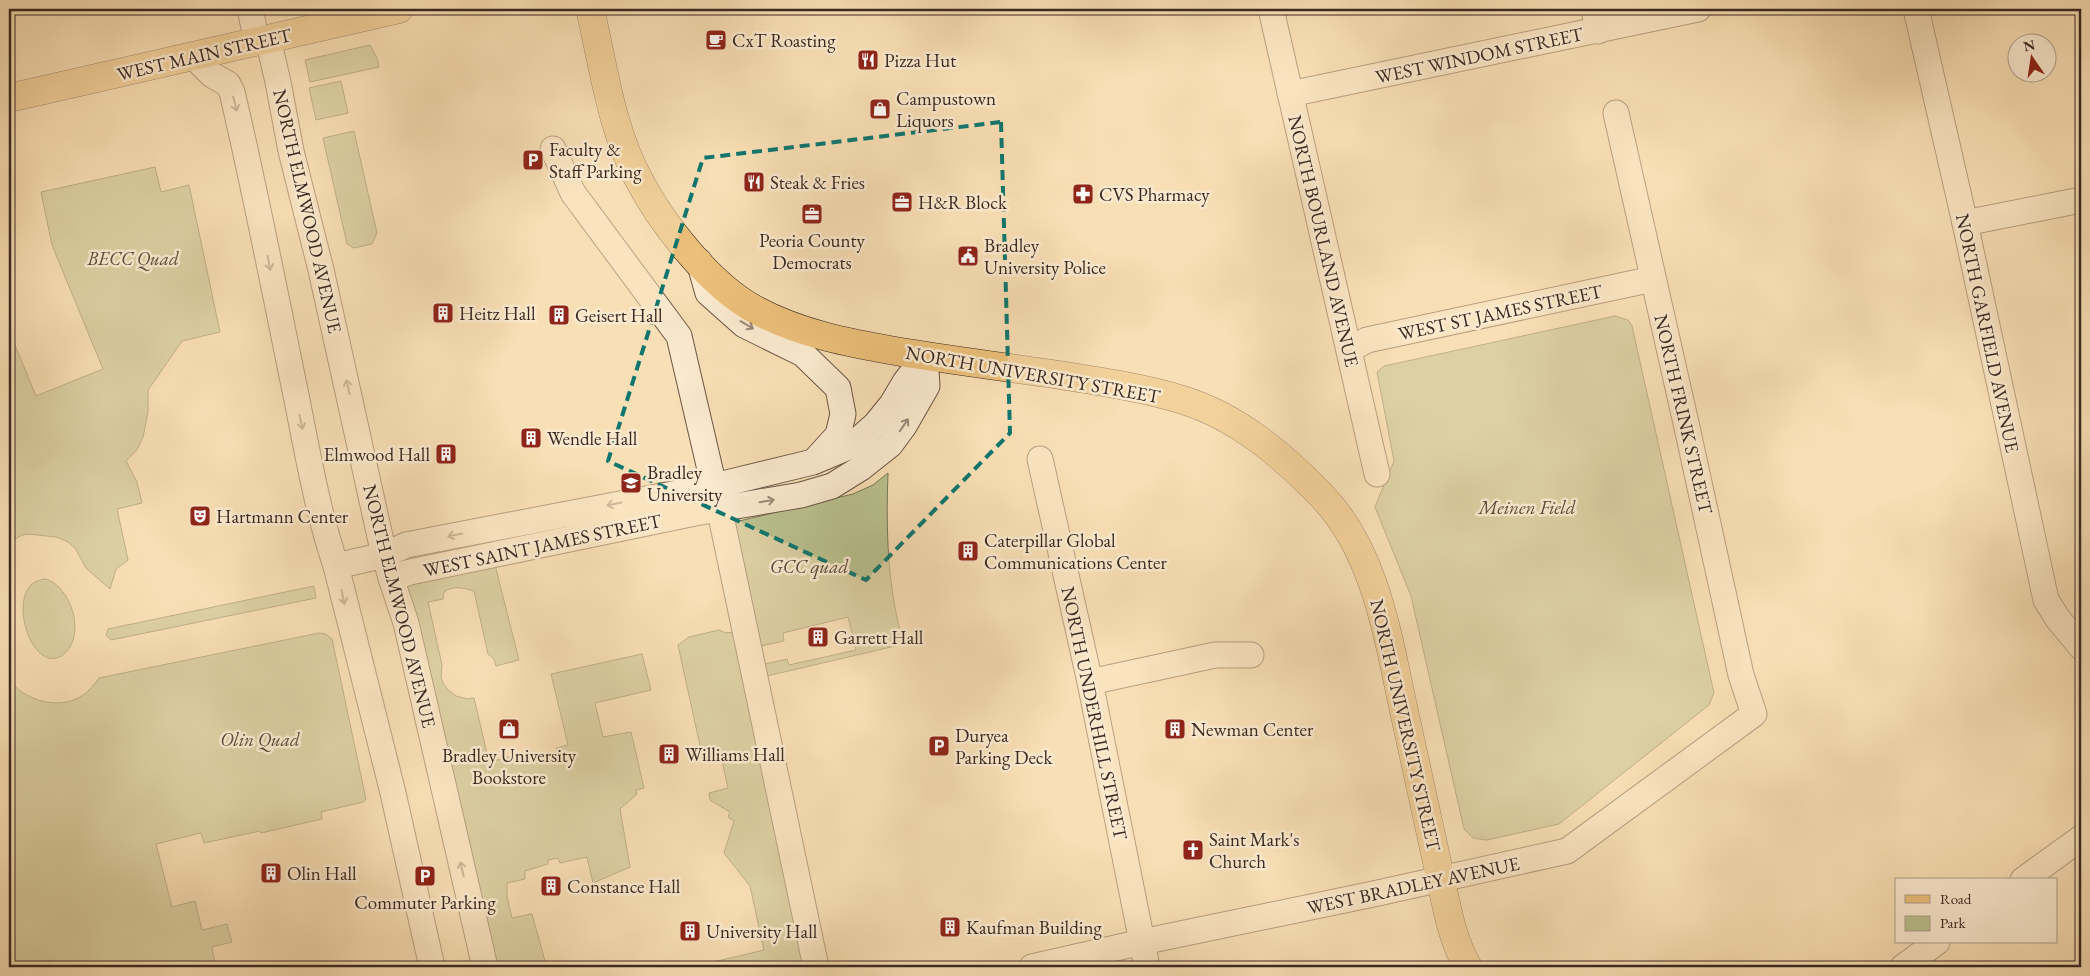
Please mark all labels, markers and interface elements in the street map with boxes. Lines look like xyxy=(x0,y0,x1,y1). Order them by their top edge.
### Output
street label: WEST WINDOM STREET xyxy=(1373,21,1585,90)
street label: WEST MAIN STREET xyxy=(114,22,294,87)
cafe icon: CxT Roasting xyxy=(704,28,728,52)
place label: CxT Roasting xyxy=(732,28,836,53)
north arrow xyxy=(2008,32,2058,82)
text: N xyxy=(2022,35,2037,55)
restaurant icon: Pizza Hut xyxy=(856,48,880,72)
place label: Pizza Hut xyxy=(884,48,956,73)
place label: Campustown Liquors xyxy=(896,86,996,133)
street label: NORTH ELMWOOD AVENUE xyxy=(267,87,348,336)
one-way arrow xyxy=(231,96,240,112)
shop icon: Campustown Liquors xyxy=(868,97,892,121)
street label: NORTH BOURLAND AVENUE xyxy=(1282,113,1365,370)
place label: Faculty & Staff Parking xyxy=(549,137,642,184)
parking icon: Faculty & Staff Parking xyxy=(521,148,545,172)
restaurant icon: Steak & Fries xyxy=(742,170,766,194)
place label: Steak & Fries xyxy=(770,170,865,195)
pharmacy icon: CVS Pharmacy xyxy=(1071,182,1095,206)
place label: CVS Pharmacy xyxy=(1099,182,1210,207)
office icon: H&R Block xyxy=(890,190,914,214)
place label: H&R Block xyxy=(918,190,1008,215)
office icon: Peoria County Democrats xyxy=(800,202,824,226)
street label: NORTH GARFIELD AVENUE xyxy=(1950,211,2025,455)
place label: Peoria County Democrats xyxy=(759,228,866,275)
place label: Bradley University Police xyxy=(984,233,1106,280)
public building icon: Bradley University Police xyxy=(956,244,980,268)
park label: BECC Quad xyxy=(86,246,179,271)
one-way arrow xyxy=(265,254,274,270)
street label: WEST ST JAMES STREET xyxy=(1396,279,1605,346)
building icon: Heitz Hall xyxy=(431,301,455,325)
place label: Heitz Hall xyxy=(459,301,536,326)
building icon: Geisert Hall xyxy=(547,303,571,327)
place label: Geisert Hall xyxy=(575,303,663,328)
street label: NORTH FRINK STREET xyxy=(1648,312,1719,517)
one-way arrow xyxy=(739,321,753,331)
street label: NORTH UNIVERSITY STREET xyxy=(904,340,1162,409)
one-way arrow xyxy=(343,380,352,396)
one-way arrow xyxy=(297,414,307,430)
one-way arrow xyxy=(900,419,910,433)
building icon: Wendle Hall xyxy=(519,426,543,450)
place label: Wendle Hall xyxy=(547,426,638,451)
place label: Elmwood Hall xyxy=(324,442,430,467)
building icon: Elmwood Hall xyxy=(434,442,458,466)
place label: Bradley University xyxy=(647,460,723,507)
school or university icon: Bradley University xyxy=(619,471,643,495)
street label: NORTH ELMWOOD AVENUE xyxy=(357,482,442,731)
park label: Meinen Field xyxy=(1477,495,1576,520)
one-way arrow xyxy=(759,496,775,506)
one-way arrow xyxy=(607,499,623,509)
theatre icon: Hartmann Center xyxy=(188,504,212,528)
place label: Hartmann Center xyxy=(216,504,349,529)
street label: WEST SAINT JAMES STREET xyxy=(421,508,664,583)
place label: Caterpillar Global Communications Center xyxy=(984,528,1167,575)
one-way arrow xyxy=(447,531,463,540)
building icon: Caterpillar Global Communications Center xyxy=(956,539,980,563)
park label: GCC quad xyxy=(770,554,849,580)
street label: NORTH UNDERHILL STREET xyxy=(1055,584,1134,842)
one-way arrow xyxy=(339,589,348,605)
street label: NORTH UNIVERSITY STREET xyxy=(1364,597,1447,854)
building icon: Garrett Hall xyxy=(806,625,830,649)
place label: Garrett Hall xyxy=(834,625,924,650)
shop icon: Bradley University Bookstore xyxy=(497,717,521,741)
building icon: Newman Center xyxy=(1163,717,1187,741)
place label: Newman Center xyxy=(1191,717,1314,742)
place label: Duryea Parking Deck xyxy=(955,723,1053,770)
park label: Olin Quad xyxy=(220,727,300,752)
parking icon: Duryea Parking Deck xyxy=(927,734,951,758)
building icon: Williams Hall xyxy=(657,742,681,766)
place label: Williams Hall xyxy=(685,742,785,767)
place label: Bradley University Bookstore xyxy=(442,743,577,790)
place label: Saint Mark's Church xyxy=(1209,827,1299,874)
church icon: Saint Mark's Church xyxy=(1181,838,1205,862)
street label: WEST BRADLEY AVENUE xyxy=(1304,851,1522,920)
building icon: Olin Hall xyxy=(259,861,283,885)
place label: Olin Hall xyxy=(287,861,357,886)
one-way arrow xyxy=(457,861,466,877)
parking icon: Commuter Parking xyxy=(413,864,437,888)
building icon: Constance Hall xyxy=(539,874,563,898)
place label: Constance Hall xyxy=(567,874,681,899)
legend xyxy=(1895,878,2058,944)
text: Road xyxy=(1940,889,1972,908)
place label: Commuter Parking xyxy=(354,890,496,915)
text: Park xyxy=(1940,913,1967,932)
building icon: Kaufman Building xyxy=(938,915,962,939)
place label: Kaufman Building xyxy=(966,915,1102,940)
building icon: University Hall xyxy=(678,919,702,943)
place label: University Hall xyxy=(706,919,818,944)

